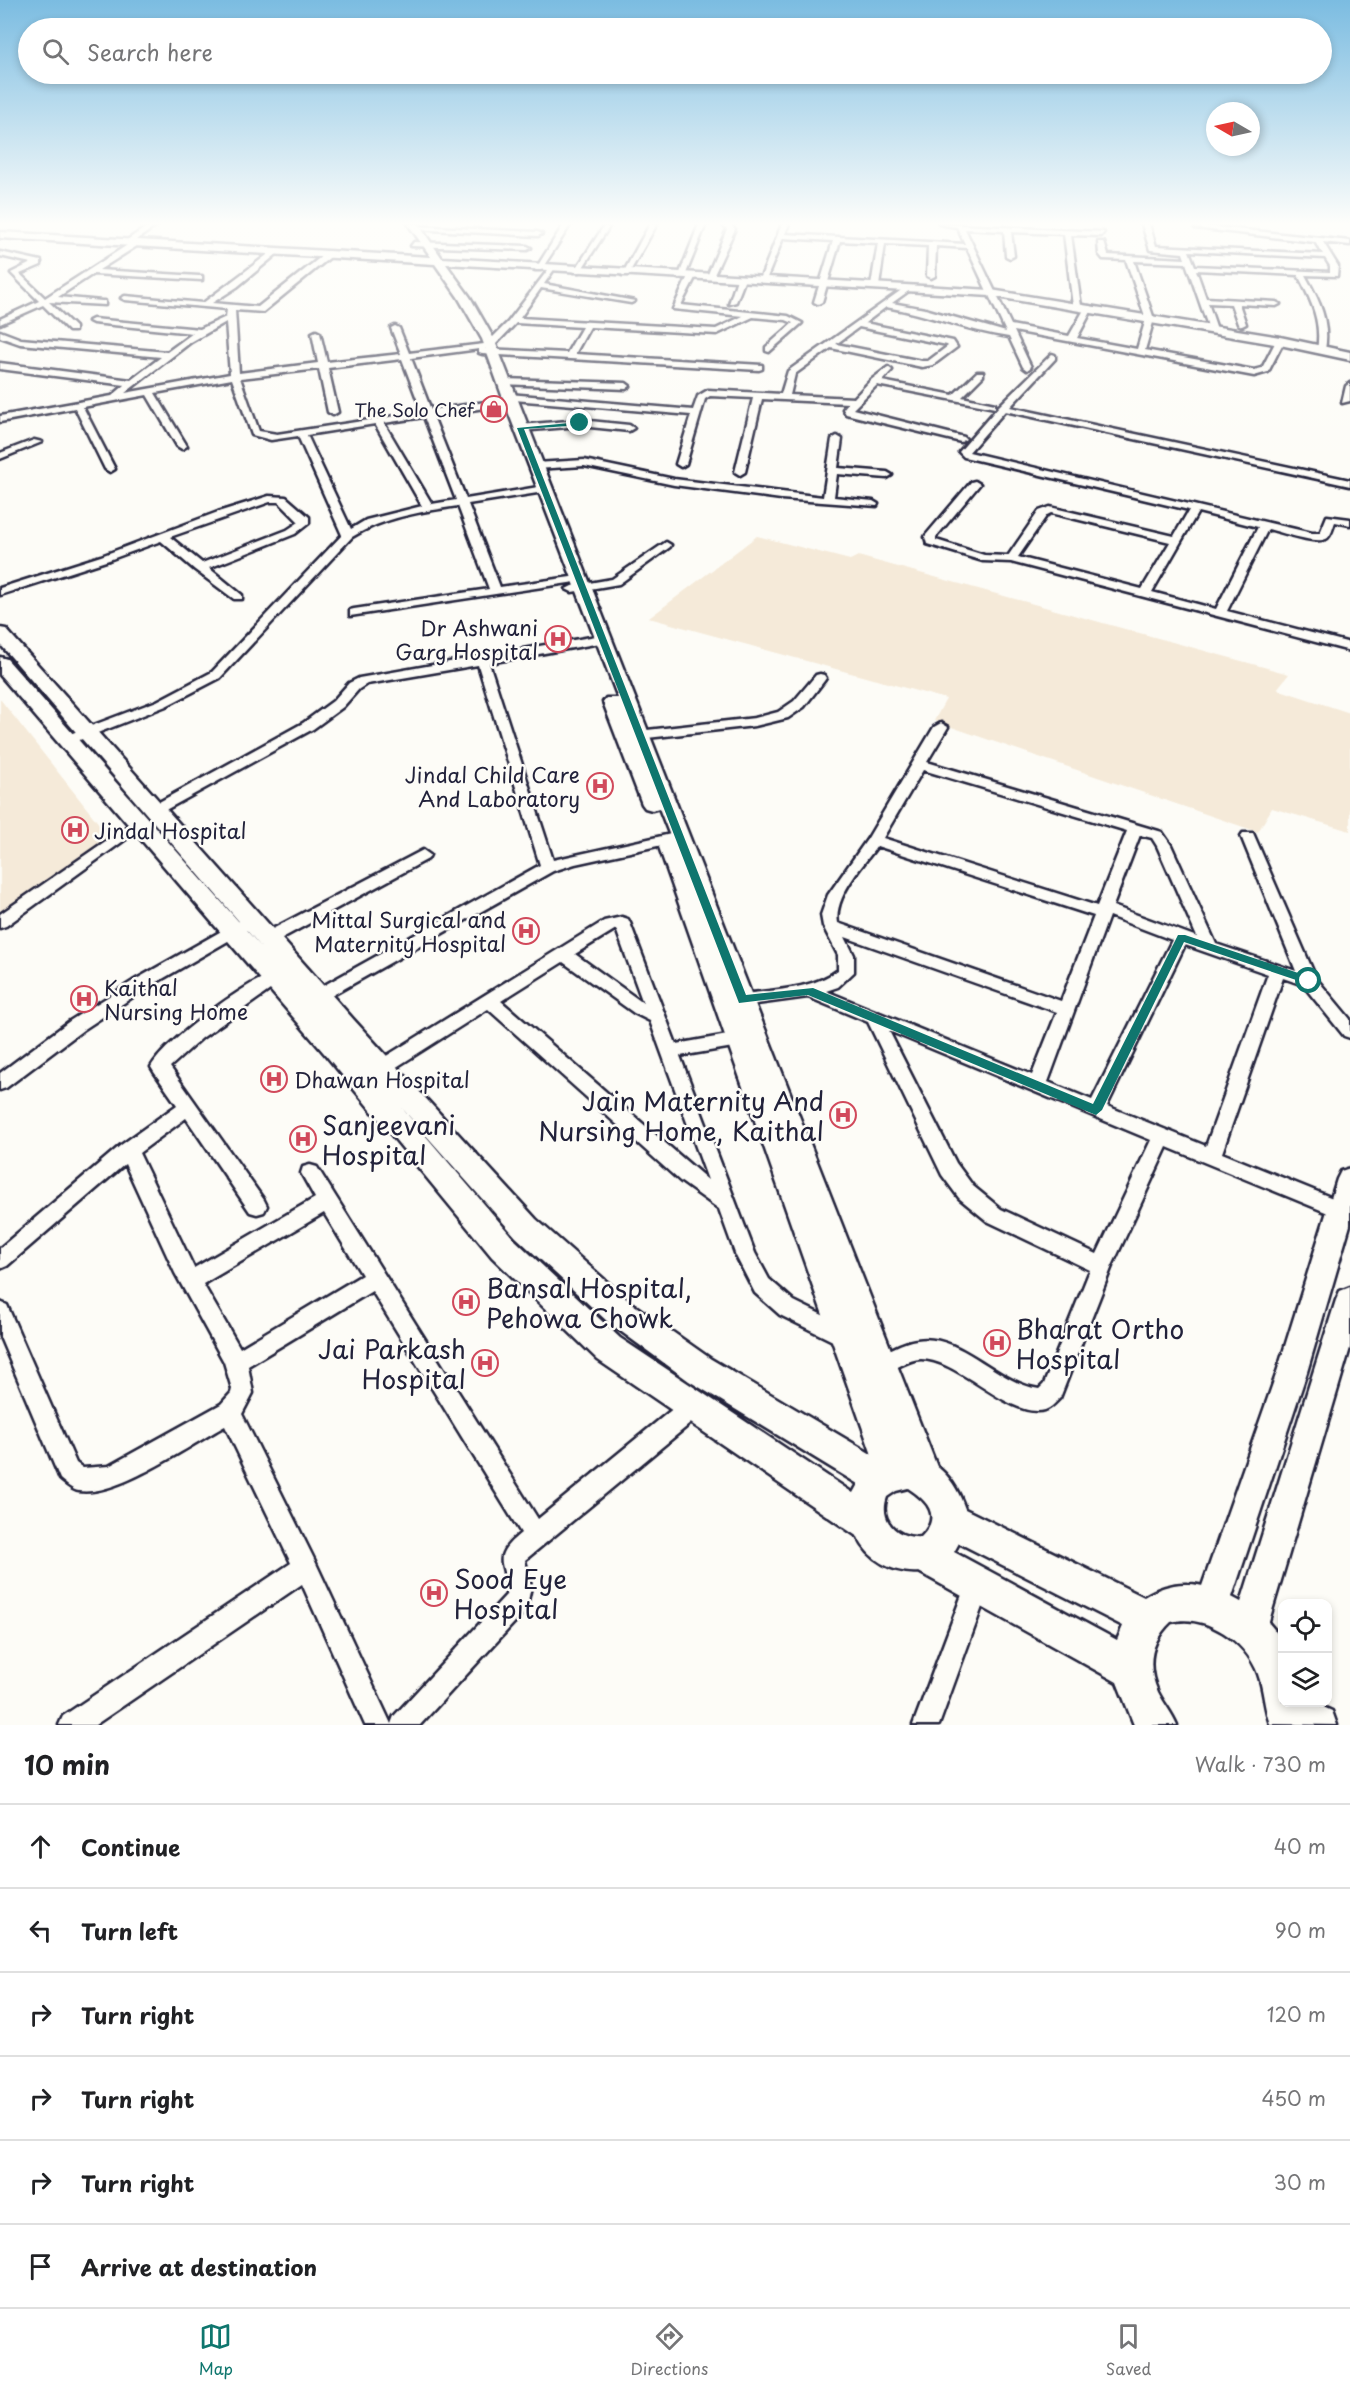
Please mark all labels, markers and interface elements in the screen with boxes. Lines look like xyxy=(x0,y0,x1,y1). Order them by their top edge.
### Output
search box xyxy=(18,18,1332,84)
icon: search xyxy=(39,35,72,68)
text: Search here xyxy=(87,35,213,68)
north arrow xyxy=(1206,102,1260,156)
shop icon: The Solo Chef xyxy=(479,394,509,424)
place label: The Solo Chef xyxy=(354,396,476,423)
route end xyxy=(566,409,592,435)
place label: Dr Ashwani Garg Hospital xyxy=(395,611,538,667)
hospital icon: Dr Ashwani Garg Hospital xyxy=(543,624,573,654)
place label: Jindal Child Care And Laboratory xyxy=(405,758,580,814)
hospital icon: Jindal Child Care And Laboratory xyxy=(585,771,615,801)
place label: Jindal Hospital xyxy=(94,814,247,846)
hospital icon: Jindal Hospital xyxy=(60,815,90,845)
place label: Mittal Surgical and Maternity Hospital xyxy=(311,903,506,959)
hospital icon: Mittal Surgical and Maternity Hospital xyxy=(511,916,541,946)
route start xyxy=(1295,967,1321,993)
place label: Kaithal Nursing Home xyxy=(104,971,248,1027)
hospital icon: Kaithal Nursing Home xyxy=(69,984,99,1014)
place label: Dhawan Hospital xyxy=(294,1063,470,1095)
hospital icon: Dhawan Hospital xyxy=(259,1064,289,1094)
place label: Jain Maternity And Nursing Home, Kaithal xyxy=(538,1081,824,1150)
hospital icon: Jain Maternity And Nursing Home, Kaithal xyxy=(828,1100,858,1130)
place label: Sanjeevani Hospital xyxy=(322,1105,456,1174)
hospital icon: Sanjeevani Hospital xyxy=(288,1124,318,1154)
place label: Bansal Hospital, Pehowa Chowk xyxy=(486,1268,692,1337)
hospital icon: Bansal Hospital, Pehowa Chowk xyxy=(451,1287,481,1317)
place label: Bharat Ortho Hospital xyxy=(1016,1309,1184,1378)
hospital icon: Bharat Ortho Hospital xyxy=(982,1328,1012,1358)
place label: Jai Parkash Hospital xyxy=(318,1329,466,1398)
hospital icon: Jai Parkash Hospital xyxy=(470,1348,500,1378)
place label: Sood Eye Hospital xyxy=(454,1559,567,1628)
hospital icon: Sood Eye Hospital xyxy=(419,1578,449,1608)
map controls xyxy=(1278,1599,1332,1707)
button: locate xyxy=(1278,1599,1332,1653)
button: layers xyxy=(1278,1653,1332,1707)
text: 10 min xyxy=(24,1745,110,1784)
text: Walk · 730 m xyxy=(1195,1749,1326,1779)
icon: ahead xyxy=(24,1830,57,1863)
text: Continue xyxy=(81,1830,180,1863)
text: 40 m xyxy=(1274,1831,1326,1861)
icon: left xyxy=(24,1914,57,1947)
text: Turn left xyxy=(81,1914,178,1947)
text: 90 m xyxy=(1275,1915,1326,1945)
icon: right xyxy=(24,1998,57,2031)
text: Turn right xyxy=(81,1998,194,2031)
text: 120 m xyxy=(1267,1999,1326,2029)
icon: right xyxy=(24,2082,57,2115)
text: Turn right xyxy=(81,2082,194,2115)
text: 450 m xyxy=(1261,2083,1326,2113)
icon: right xyxy=(24,2166,57,2199)
text: Turn right xyxy=(81,2166,194,2199)
text: 30 m xyxy=(1273,2167,1326,2197)
icon: arrive xyxy=(24,2250,57,2283)
text: Arrive at destination xyxy=(81,2250,317,2283)
tab: Map xyxy=(199,2320,233,2380)
tab: Directions xyxy=(630,2320,708,2380)
tab: Saved xyxy=(1106,2320,1151,2380)

